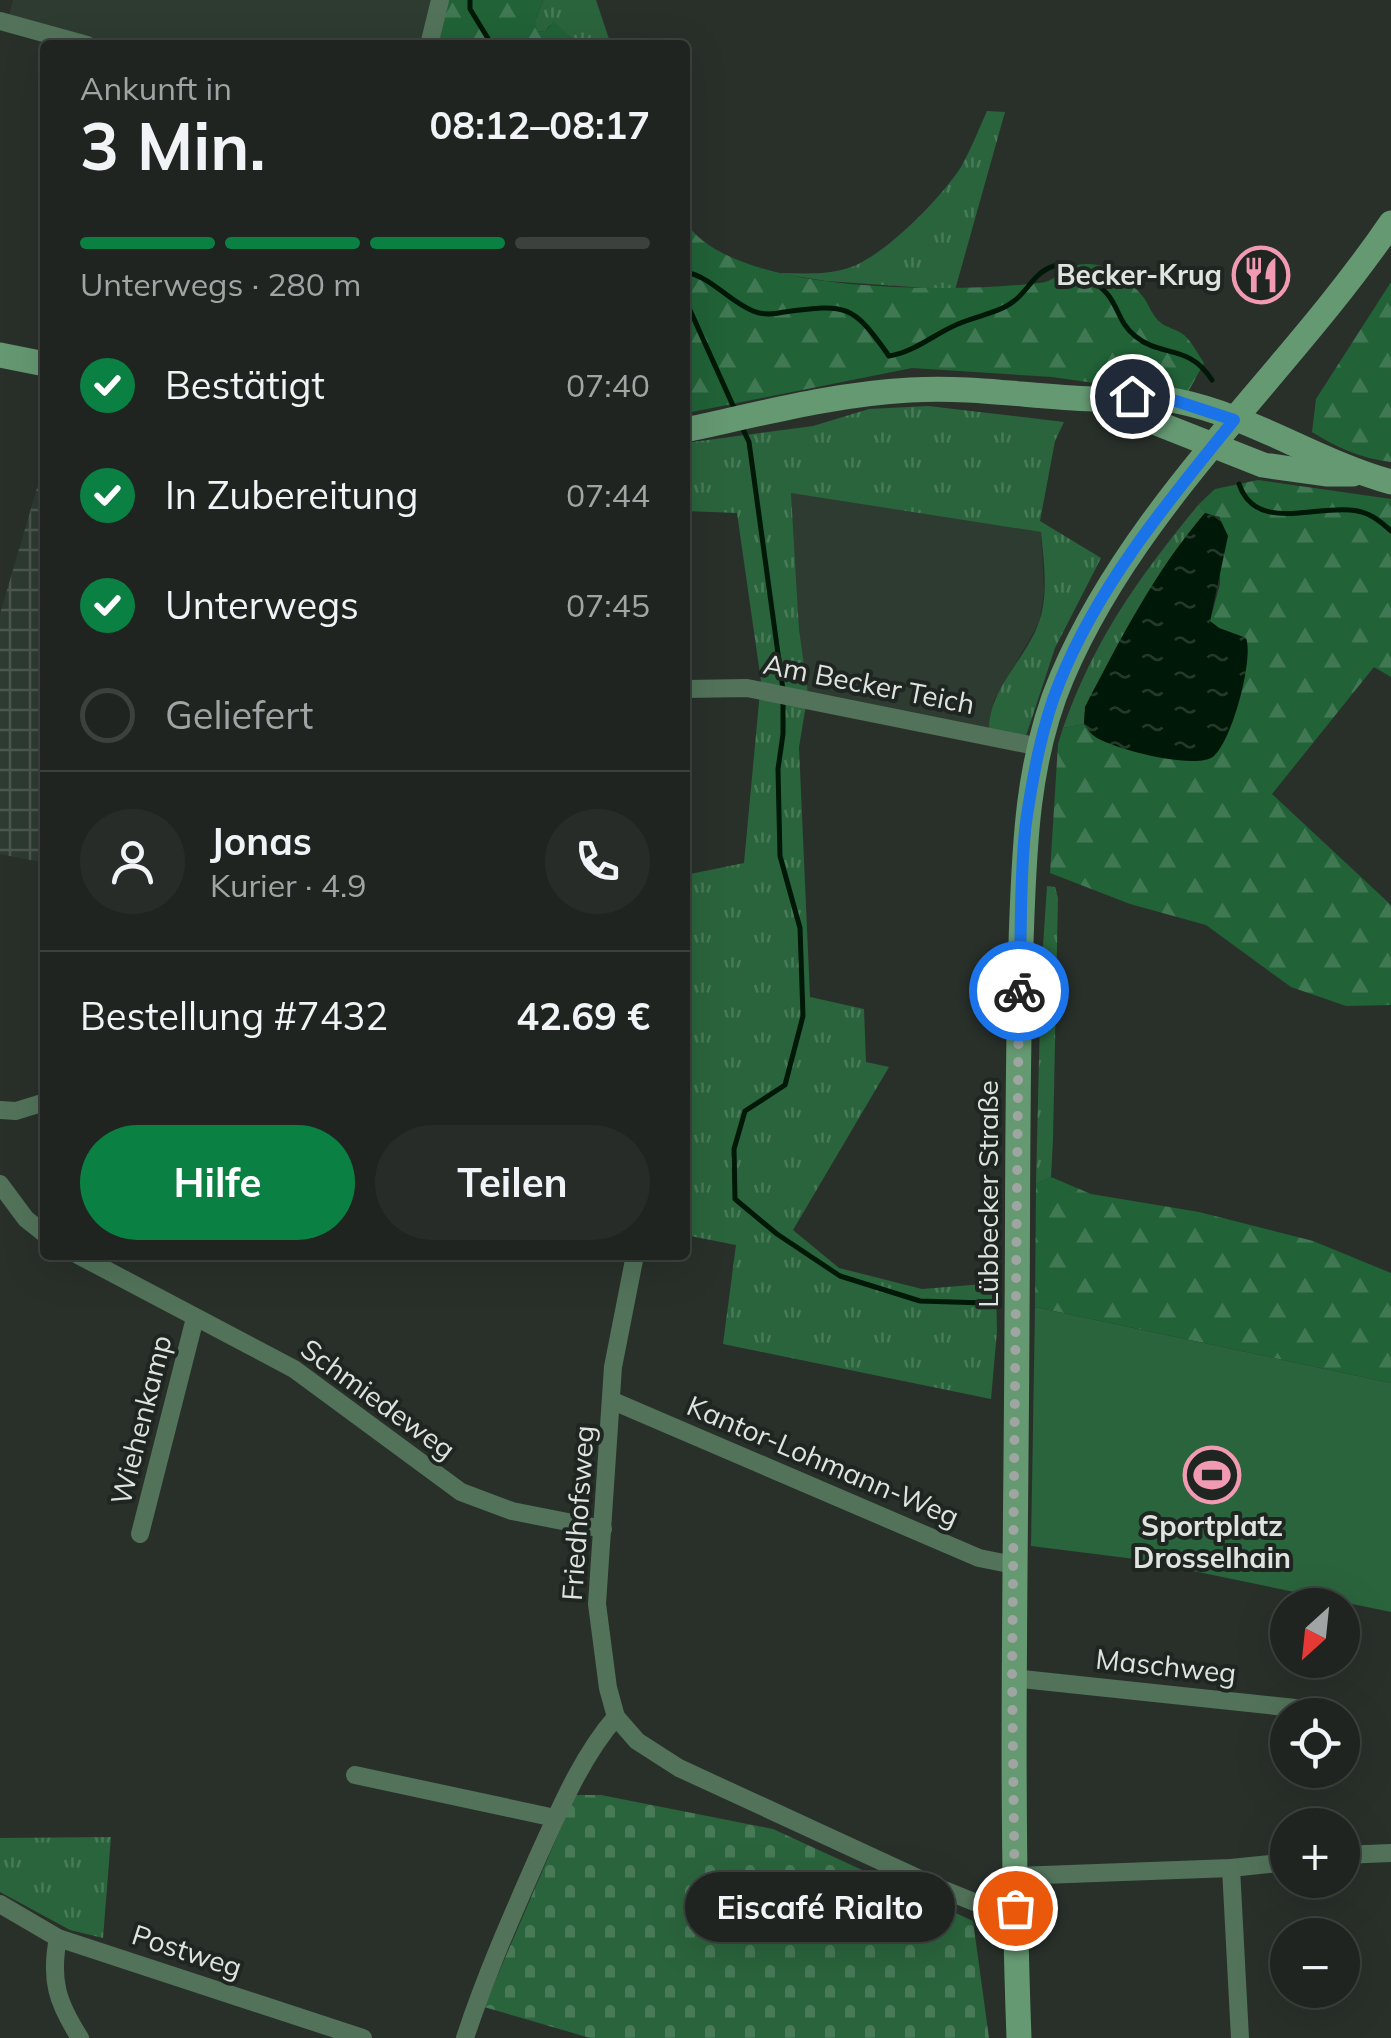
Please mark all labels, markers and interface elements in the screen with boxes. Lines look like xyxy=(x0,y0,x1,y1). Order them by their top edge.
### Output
text: Ankunft in xyxy=(80,68,232,108)
text: 08:12–08:17 xyxy=(430,101,650,149)
text: 3 Min. xyxy=(80,105,266,186)
restaurant icon: Becker-Krug xyxy=(1231,245,1291,305)
place label: Becker-Krug xyxy=(1056,257,1222,292)
text: Unterwegs · 280 m xyxy=(80,264,361,304)
pin xyxy=(1090,354,1175,439)
icon: check xyxy=(80,358,135,413)
text: Bestätigt xyxy=(165,361,325,409)
text: 07:40 xyxy=(566,365,650,405)
icon: home xyxy=(1105,369,1160,424)
icon: check xyxy=(80,468,135,523)
text: In Zubereitung xyxy=(165,471,418,519)
text: 07:44 xyxy=(566,475,650,515)
icon: check xyxy=(80,578,135,633)
text: Unterwegs xyxy=(165,581,359,629)
text: 07:45 xyxy=(566,585,650,625)
street label: Am Becker Teich xyxy=(761,646,978,721)
text: Geliefert xyxy=(165,691,313,739)
button: person xyxy=(80,809,185,914)
button: phone xyxy=(545,809,650,914)
text: Jonas xyxy=(210,817,312,865)
text: Kurier · 4.9 xyxy=(210,865,366,905)
courier xyxy=(969,941,1069,1041)
icon: bike xyxy=(992,964,1047,1019)
text: Bestellung #7432 xyxy=(80,992,388,1040)
text: 42.69 € xyxy=(516,992,650,1040)
street label: Lübbecker Straße xyxy=(970,1080,1005,1308)
button: Hilfe xyxy=(80,1125,355,1240)
button: Teilen xyxy=(375,1125,650,1240)
street label: Wiehenkamp xyxy=(103,1331,178,1508)
street label: Schmiedeweg xyxy=(294,1331,462,1466)
street label: Kantor-Lohmann-Weg xyxy=(682,1387,964,1534)
street label: Friedhofsweg xyxy=(554,1424,601,1602)
sports icon: Sportplatz Drosselhain xyxy=(1182,1445,1242,1505)
place label: Sportplatz Drosselhain xyxy=(1133,1508,1291,1575)
north arrow xyxy=(1270,1588,1360,1678)
map controls xyxy=(1270,1588,1360,2008)
street label: Maschweg xyxy=(1094,1641,1238,1690)
button: locate xyxy=(1270,1698,1360,1788)
button: + xyxy=(1270,1808,1360,1898)
pin xyxy=(973,1866,1058,1951)
callout: Eiscafé Rialto xyxy=(685,1873,955,1943)
icon: bag xyxy=(988,1881,1043,1936)
text: Eiscafé Rialto xyxy=(717,1887,923,1927)
street label: Postweg xyxy=(128,1916,247,1985)
button: − xyxy=(1270,1918,1360,2008)

